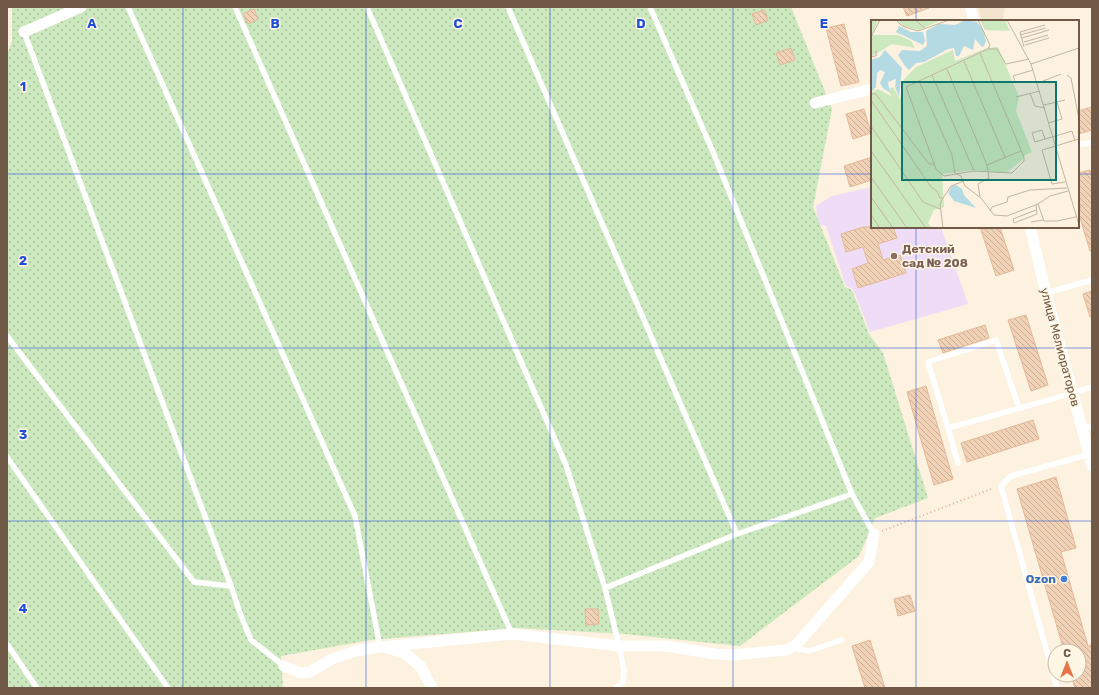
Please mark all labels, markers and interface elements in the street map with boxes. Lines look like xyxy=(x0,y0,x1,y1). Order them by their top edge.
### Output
text: A xyxy=(87,16,97,31)
text: B xyxy=(270,16,280,31)
text: C xyxy=(453,16,463,31)
text: D xyxy=(636,16,646,31)
text: E xyxy=(820,16,828,31)
inset map xyxy=(871,20,1079,228)
text: 1 xyxy=(20,79,26,94)
place label: Детский сад № 208 xyxy=(902,242,968,270)
marker: Детский сад № 208 xyxy=(889,251,899,261)
text: 2 xyxy=(19,253,27,268)
street label: улица Мелиораторов xyxy=(1037,286,1083,408)
text: 3 xyxy=(19,427,28,442)
place label: Ozon xyxy=(1026,572,1056,586)
marker: Ozon xyxy=(1059,574,1069,584)
text: 4 xyxy=(19,601,28,616)
north arrow xyxy=(1047,643,1087,683)
text: С xyxy=(1063,647,1071,660)

